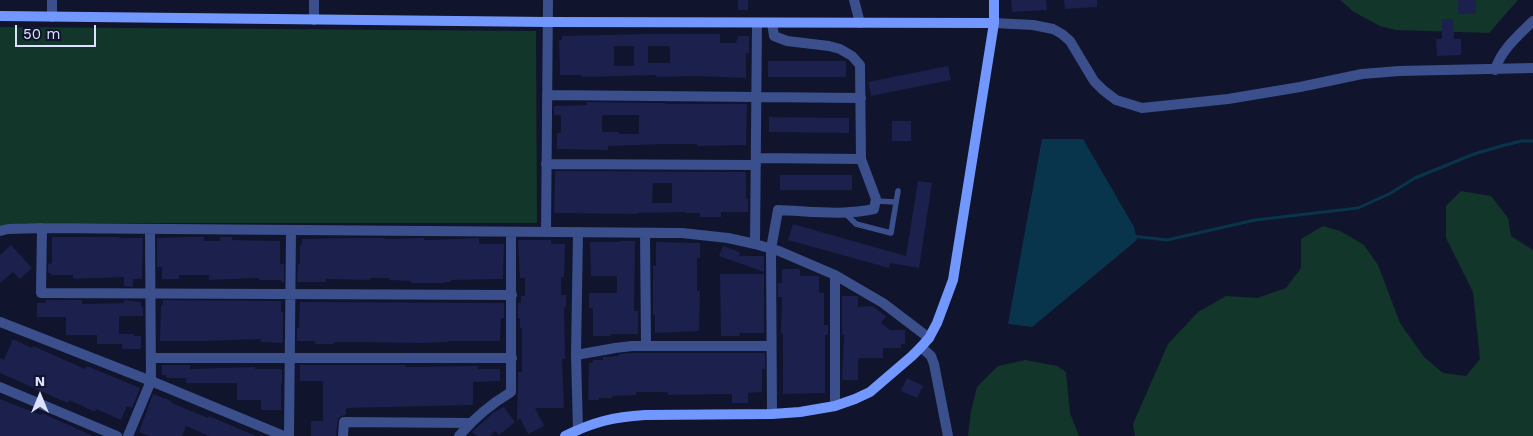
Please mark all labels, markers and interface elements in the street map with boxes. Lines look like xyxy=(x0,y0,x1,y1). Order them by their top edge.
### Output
scale bar xyxy=(18,15,99,47)
text: 50 m xyxy=(23,25,60,43)
north arrow xyxy=(15,371,65,421)
text: N xyxy=(35,373,45,389)

